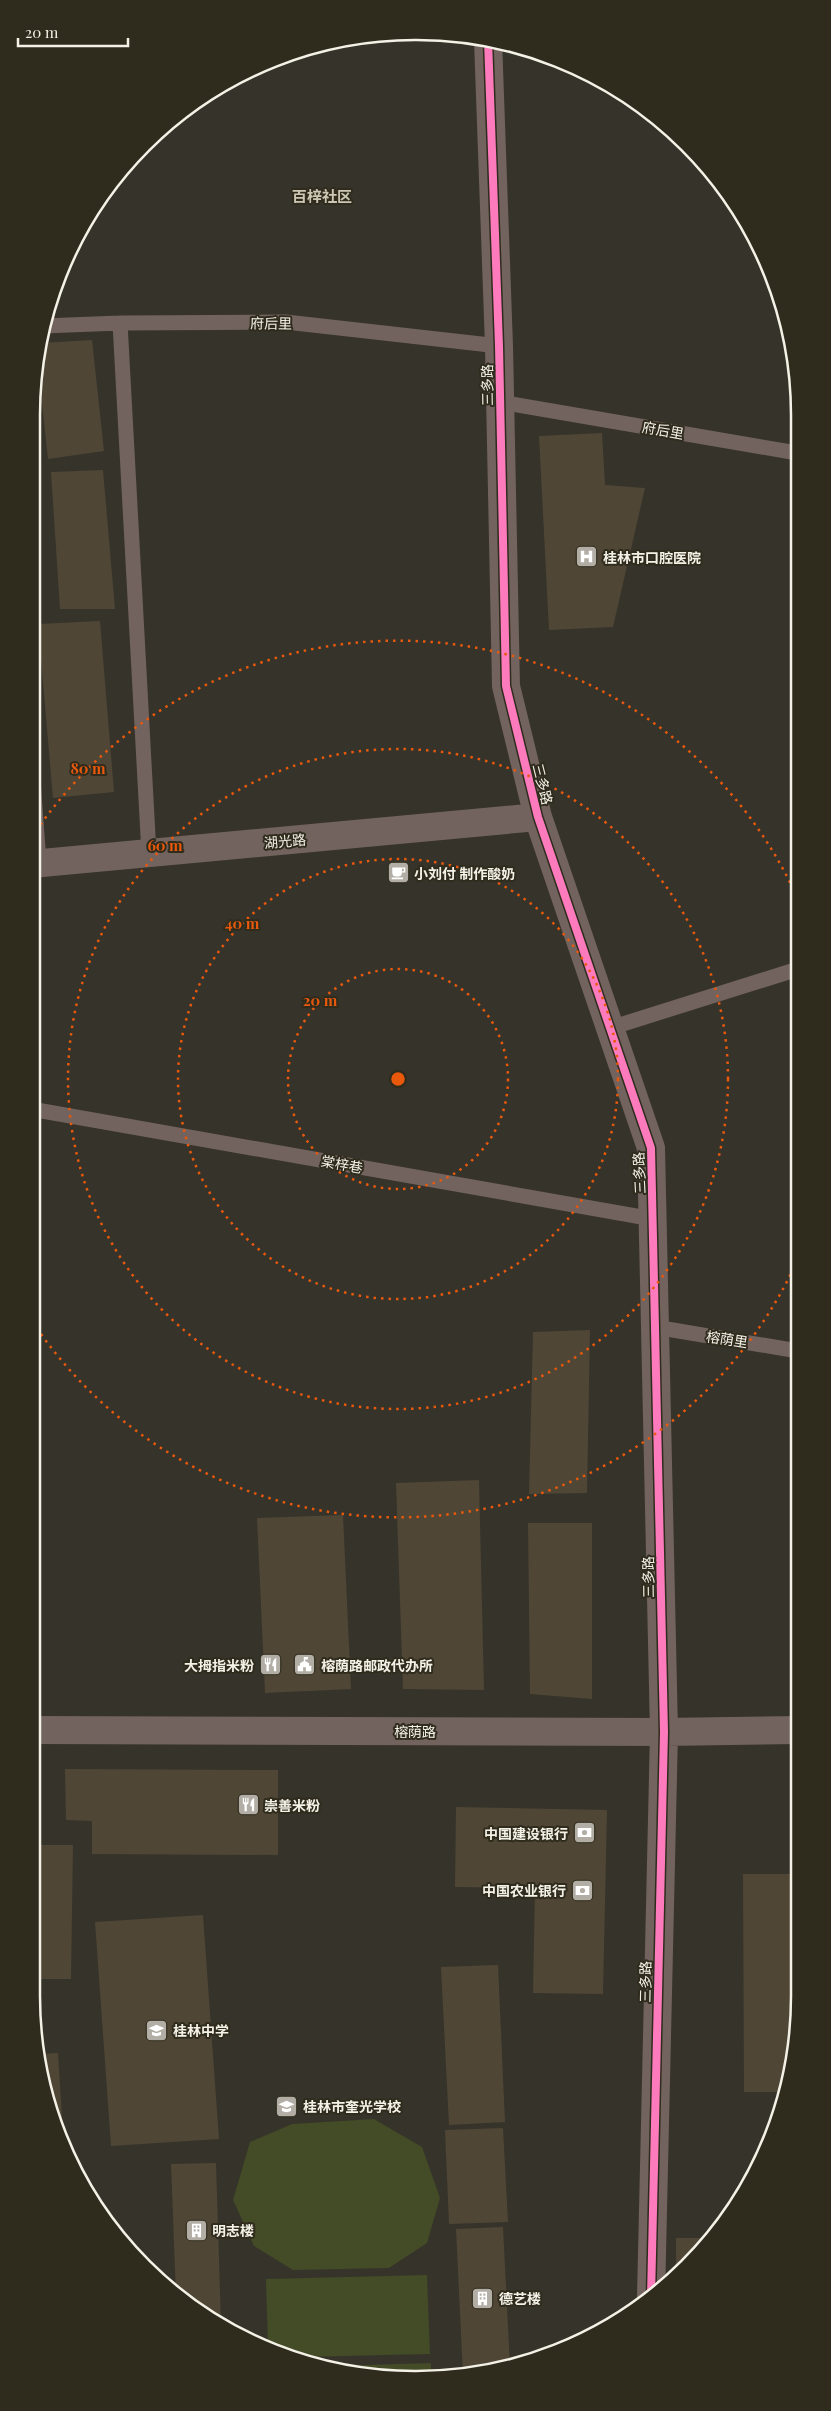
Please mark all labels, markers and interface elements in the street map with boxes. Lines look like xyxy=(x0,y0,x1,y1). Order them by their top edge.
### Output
scale bar xyxy=(18,15,128,47)
text: 20 m xyxy=(25,22,59,42)
district label: 百梓社区 xyxy=(292,186,352,206)
street label: 府后里 xyxy=(250,313,292,333)
street label: 三多路 xyxy=(477,364,497,406)
street label: 府后里 xyxy=(641,417,685,443)
hospital icon: 桂林市口腔医院 xyxy=(575,545,599,569)
place label: 桂林市口腔医院 xyxy=(603,548,701,567)
text: 80 m xyxy=(70,758,106,778)
street label: 三多路 xyxy=(529,761,557,807)
street label: 湖光路 xyxy=(263,830,307,852)
text: 60 m xyxy=(147,835,183,855)
cafe icon: 小刘付 制作酸奶 xyxy=(386,861,410,885)
place label: 小刘付 制作酸奶 xyxy=(414,864,515,883)
text: 40 m xyxy=(225,913,260,933)
text: 20 m xyxy=(303,990,338,1010)
centre of rings xyxy=(389,1070,407,1088)
street label: 棠梓巷 xyxy=(320,1151,364,1177)
street label: 三多路 xyxy=(628,1152,650,1194)
street label: 榕荫里 xyxy=(705,1326,749,1352)
street label: 三多路 xyxy=(638,1556,658,1598)
restaurant icon: 大拇指米粉 xyxy=(258,1653,282,1677)
public building icon: 榕荫路邮政代办所 xyxy=(293,1653,317,1677)
place label: 大拇指米粉 xyxy=(184,1656,254,1675)
place label: 榕荫路邮政代办所 xyxy=(321,1656,433,1675)
street label: 榕荫路 xyxy=(394,1722,436,1741)
restaurant icon: 崇善米粉 xyxy=(236,1793,260,1817)
place label: 崇善米粉 xyxy=(264,1796,320,1815)
bank icon: 中国建设银行 xyxy=(572,1821,596,1845)
place label: 中国建设银行 xyxy=(484,1824,568,1843)
bank icon: 中国农业银行 xyxy=(570,1878,594,1902)
place label: 中国农业银行 xyxy=(482,1881,566,1900)
street label: 三多路 xyxy=(635,1961,655,2003)
school or university icon: 桂林中学 xyxy=(145,2018,169,2042)
place label: 桂林中学 xyxy=(173,2021,229,2040)
school or university icon: 桂林市奎光学校 xyxy=(275,2094,299,2118)
place label: 桂林市奎光学校 xyxy=(303,2097,401,2116)
building icon: 明志楼 xyxy=(184,2218,208,2242)
place label: 明志楼 xyxy=(212,2221,254,2240)
building icon: 德艺楼 xyxy=(471,2286,495,2310)
place label: 德艺楼 xyxy=(499,2289,541,2308)

